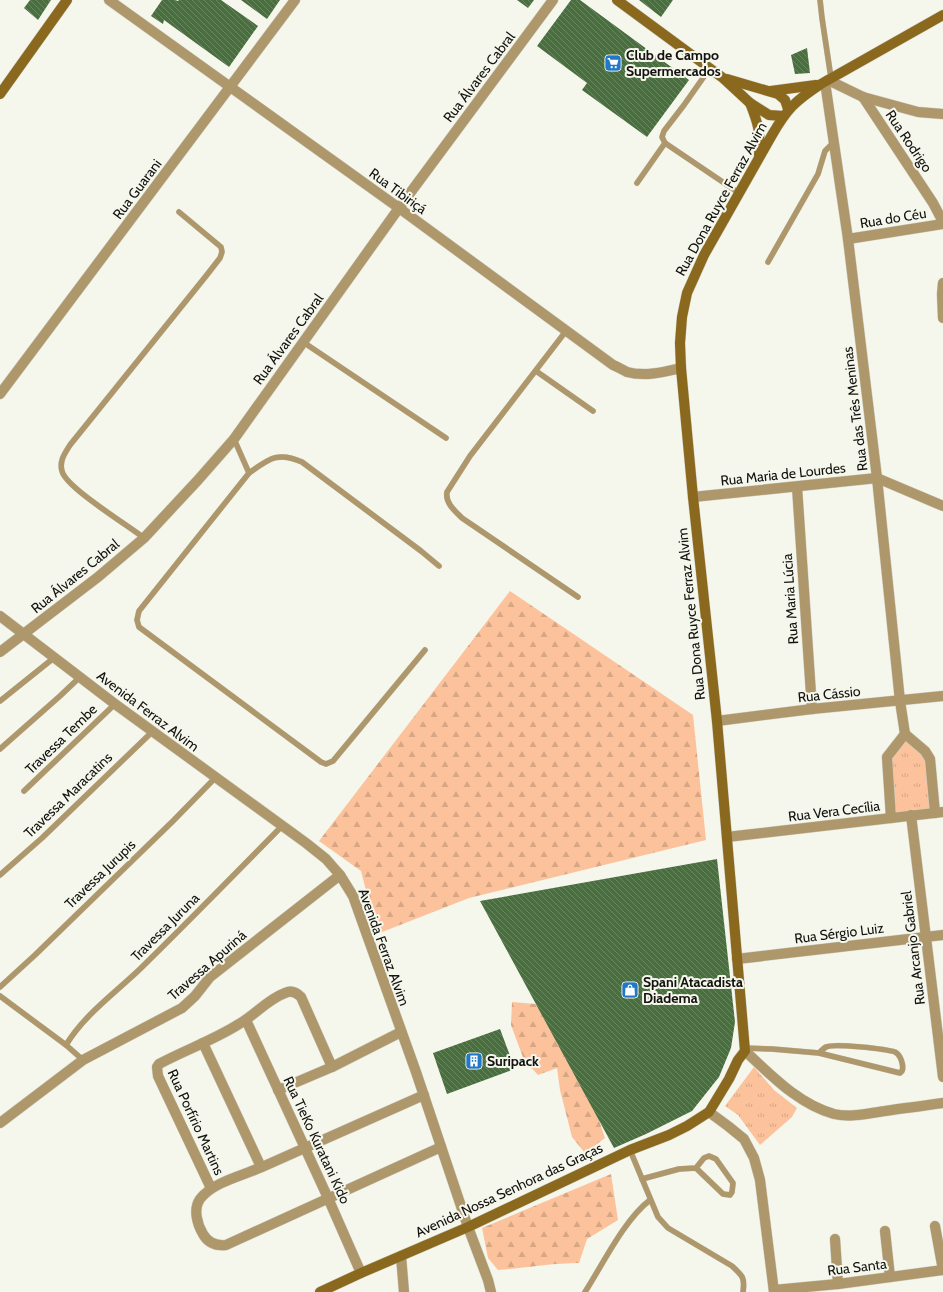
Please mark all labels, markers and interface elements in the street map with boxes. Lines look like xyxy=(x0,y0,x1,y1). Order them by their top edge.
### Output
street label: Rua Álvares Cabral xyxy=(439,28,519,126)
place label: Club de Campo Supermercados xyxy=(626,46,721,80)
supermarket icon: Club de Campo Supermercados xyxy=(603,53,623,73)
street label: Rua Rodrigo xyxy=(882,106,937,176)
street label: Rua Dona Ruyce Ferraz Alvim xyxy=(671,119,771,279)
street label: Rua Guarani xyxy=(109,155,165,223)
street label: Rua Tibiriçá xyxy=(366,164,431,218)
street label: Rua do Céu xyxy=(858,204,928,232)
street label: Rua Álvares Cabral xyxy=(249,289,328,388)
street label: Rua das Três Meninas xyxy=(838,346,872,472)
street label: Rua Maria de Lourdes xyxy=(720,458,847,490)
street label: Rua Dona Ruyce Ferraz Alvim xyxy=(673,527,709,701)
street label: Rua Álvares Cabral xyxy=(27,534,123,617)
street label: Rua Maria Lúcia xyxy=(778,553,802,645)
street label: Avenida Ferraz Alvim xyxy=(93,667,203,755)
street label: Rua Cássio xyxy=(797,682,862,706)
street label: Travessa Tembe xyxy=(21,700,101,778)
street label: Travessa Maracatins xyxy=(20,748,116,842)
street label: Rua Vera Cecília xyxy=(787,796,881,826)
street label: Travessa Jurupis xyxy=(61,836,139,912)
street label: Avenida Ferraz Alvim xyxy=(354,886,414,1008)
street label: Travessa Juruna xyxy=(127,889,203,965)
street label: Rua Arcanjo Gabriel xyxy=(897,889,929,1006)
street label: Rua Sérgio Luiz xyxy=(793,919,885,947)
street label: Travessa Apuriná xyxy=(164,926,250,1004)
place label: Spani Atacadista Diadema xyxy=(643,973,743,1007)
shop icon: Spani Atacadista Diadema xyxy=(620,980,640,1000)
building icon: Suripack xyxy=(464,1051,484,1071)
place label: Suripack xyxy=(487,1052,539,1070)
street label: Rua Porfírio Martins xyxy=(164,1066,229,1178)
street label: Rua TieKo Kuratani Kido xyxy=(279,1073,355,1207)
street label: Avenida Nossa Senhora das Graças xyxy=(412,1139,606,1241)
street label: Rua Santa xyxy=(826,1254,888,1280)

